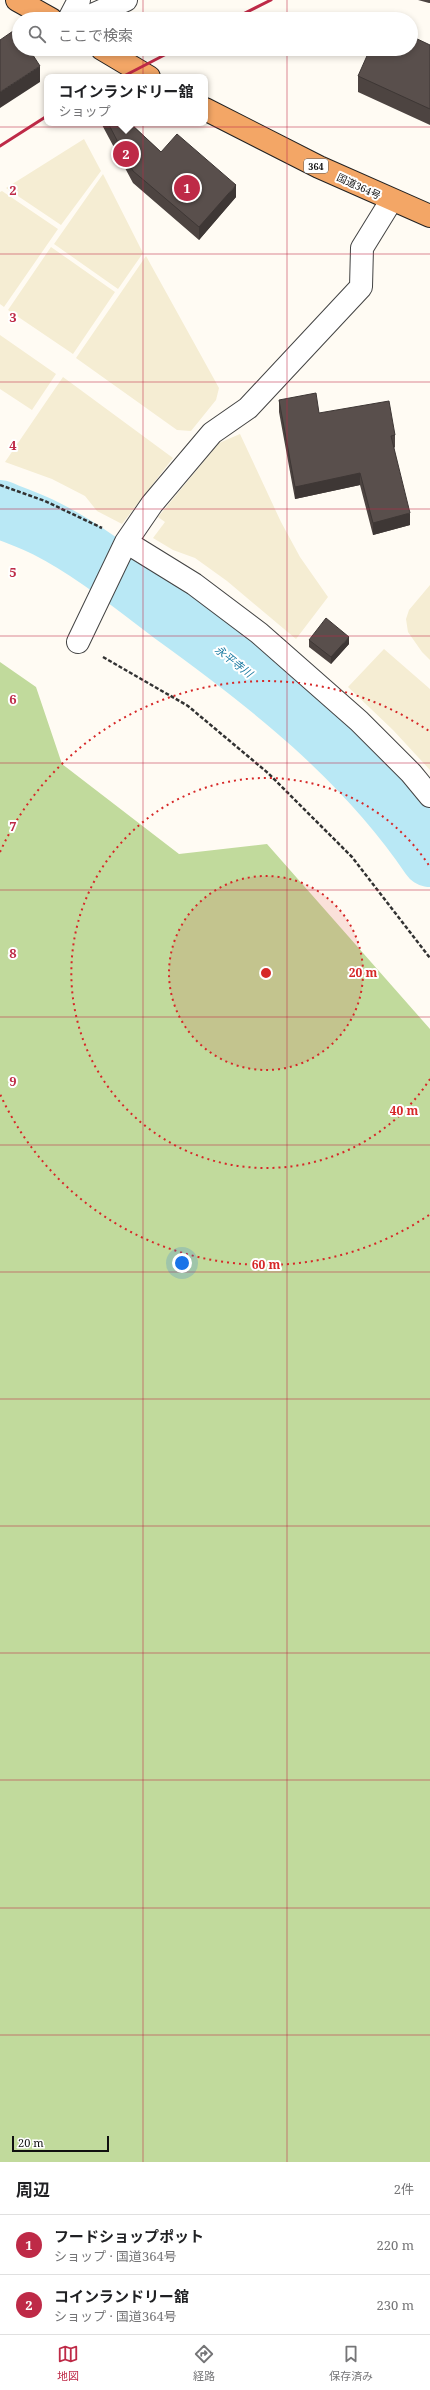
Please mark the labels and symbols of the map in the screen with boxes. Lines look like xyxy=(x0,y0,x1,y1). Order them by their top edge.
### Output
pin: 2 xyxy=(113,139,139,169)
road number: 364 xyxy=(304,159,328,173)
street label: 国道364号 xyxy=(335,170,383,202)
pin: 1 xyxy=(174,173,200,203)
text: 2 xyxy=(9,181,17,199)
text: 3 xyxy=(9,308,17,326)
text: 4 xyxy=(9,436,17,454)
text: 5 xyxy=(9,563,17,581)
water label: 永平寺川 xyxy=(212,642,257,681)
text: 6 xyxy=(9,690,17,708)
text: 7 xyxy=(9,817,17,835)
text: 8 xyxy=(9,944,17,962)
text: 20 m xyxy=(349,964,377,981)
centre of rings xyxy=(259,966,273,980)
text: 9 xyxy=(9,1072,17,1090)
text: 40 m xyxy=(390,1102,418,1119)
your location xyxy=(172,1253,192,1273)
text: 60 m xyxy=(252,1256,280,1273)
scale bar xyxy=(12,2134,109,2153)

